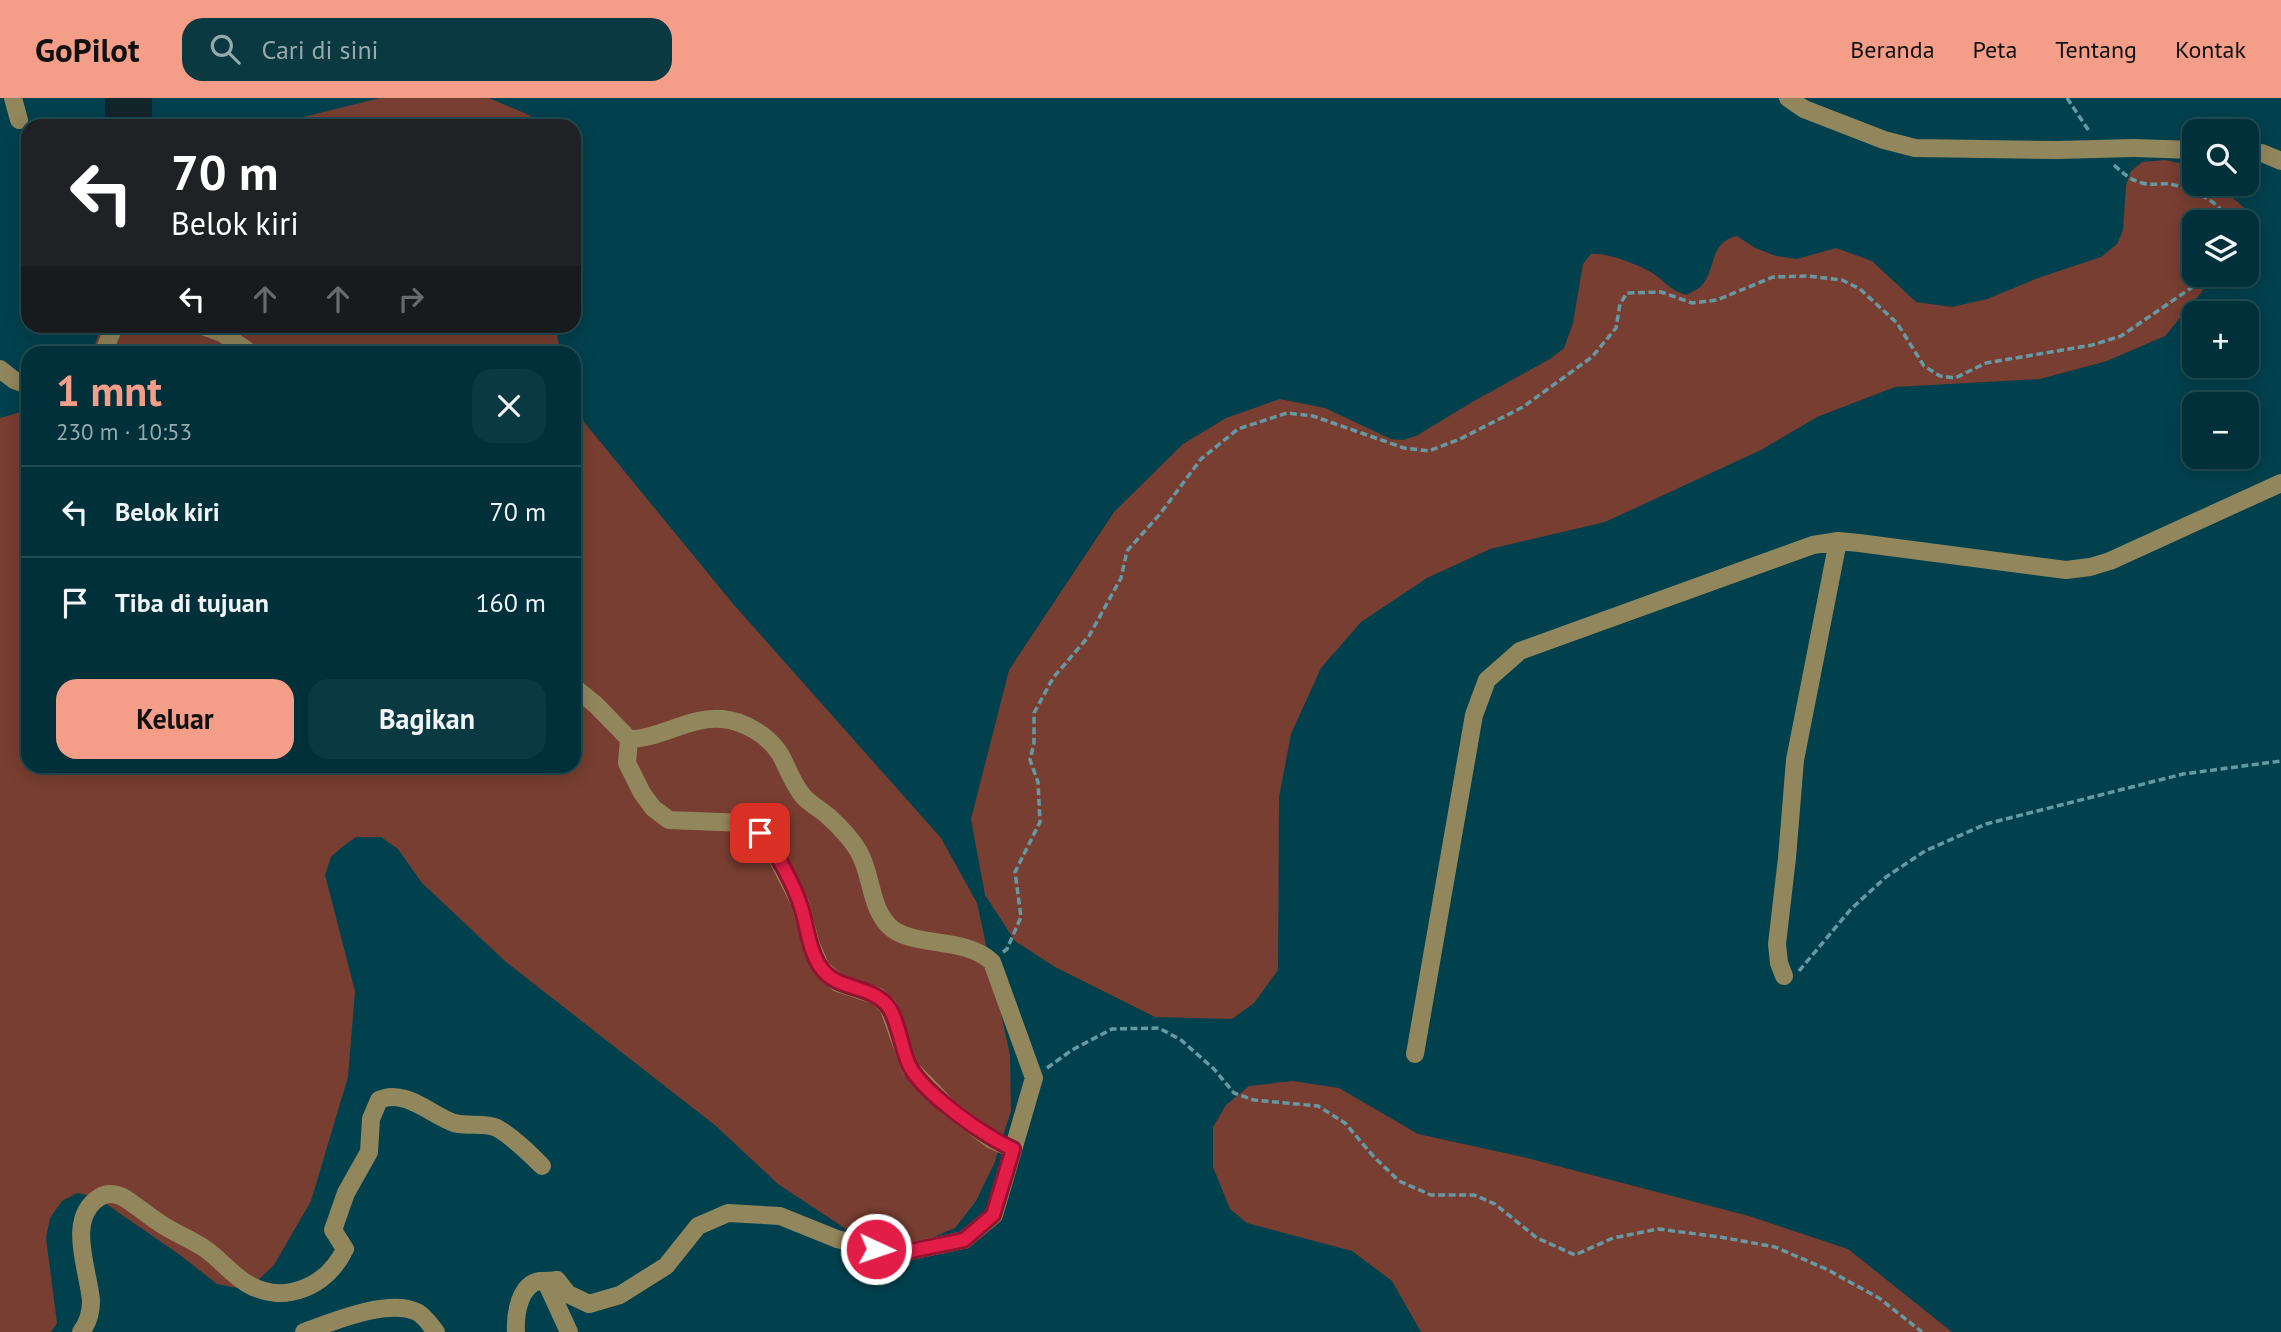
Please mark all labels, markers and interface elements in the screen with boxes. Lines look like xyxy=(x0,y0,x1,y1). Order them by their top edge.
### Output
search box xyxy=(182,18,672,81)
text: GoPilot xyxy=(35,28,140,71)
icon: search xyxy=(206,30,244,68)
text: Cari di sini xyxy=(262,33,379,66)
text: Beranda xyxy=(1850,34,1935,65)
text: Peta xyxy=(1973,34,2017,65)
text: Tentang xyxy=(2055,34,2137,65)
text: Kontak xyxy=(2175,34,2246,65)
map controls xyxy=(2182,119,2259,469)
button: search xyxy=(2182,119,2259,196)
text: 70 m xyxy=(171,140,278,204)
icon: left xyxy=(56,147,147,238)
text: Belok kiri xyxy=(171,202,299,244)
button: layers xyxy=(2182,210,2259,287)
icon: left xyxy=(173,280,211,318)
icon: ahead xyxy=(246,280,284,318)
icon: ahead xyxy=(319,280,357,318)
icon: right xyxy=(392,280,430,318)
button: + xyxy=(2182,301,2259,378)
text: 1 mnt xyxy=(56,363,162,418)
button: close xyxy=(472,369,546,443)
button: − xyxy=(2182,392,2259,469)
text: 230 m · 10:53 xyxy=(56,417,192,446)
icon: left xyxy=(56,493,94,531)
text: Belok kiri xyxy=(115,495,220,528)
text: 70 m xyxy=(490,495,546,528)
icon: arrive xyxy=(56,584,94,622)
text: Tiba di tujuan xyxy=(115,586,269,619)
text: 160 m xyxy=(475,586,546,619)
button: Keluar xyxy=(56,679,294,759)
button: Bagikan xyxy=(308,679,546,759)
pin xyxy=(730,803,790,863)
icon: arrive xyxy=(741,814,779,852)
position arrow xyxy=(839,1212,913,1286)

